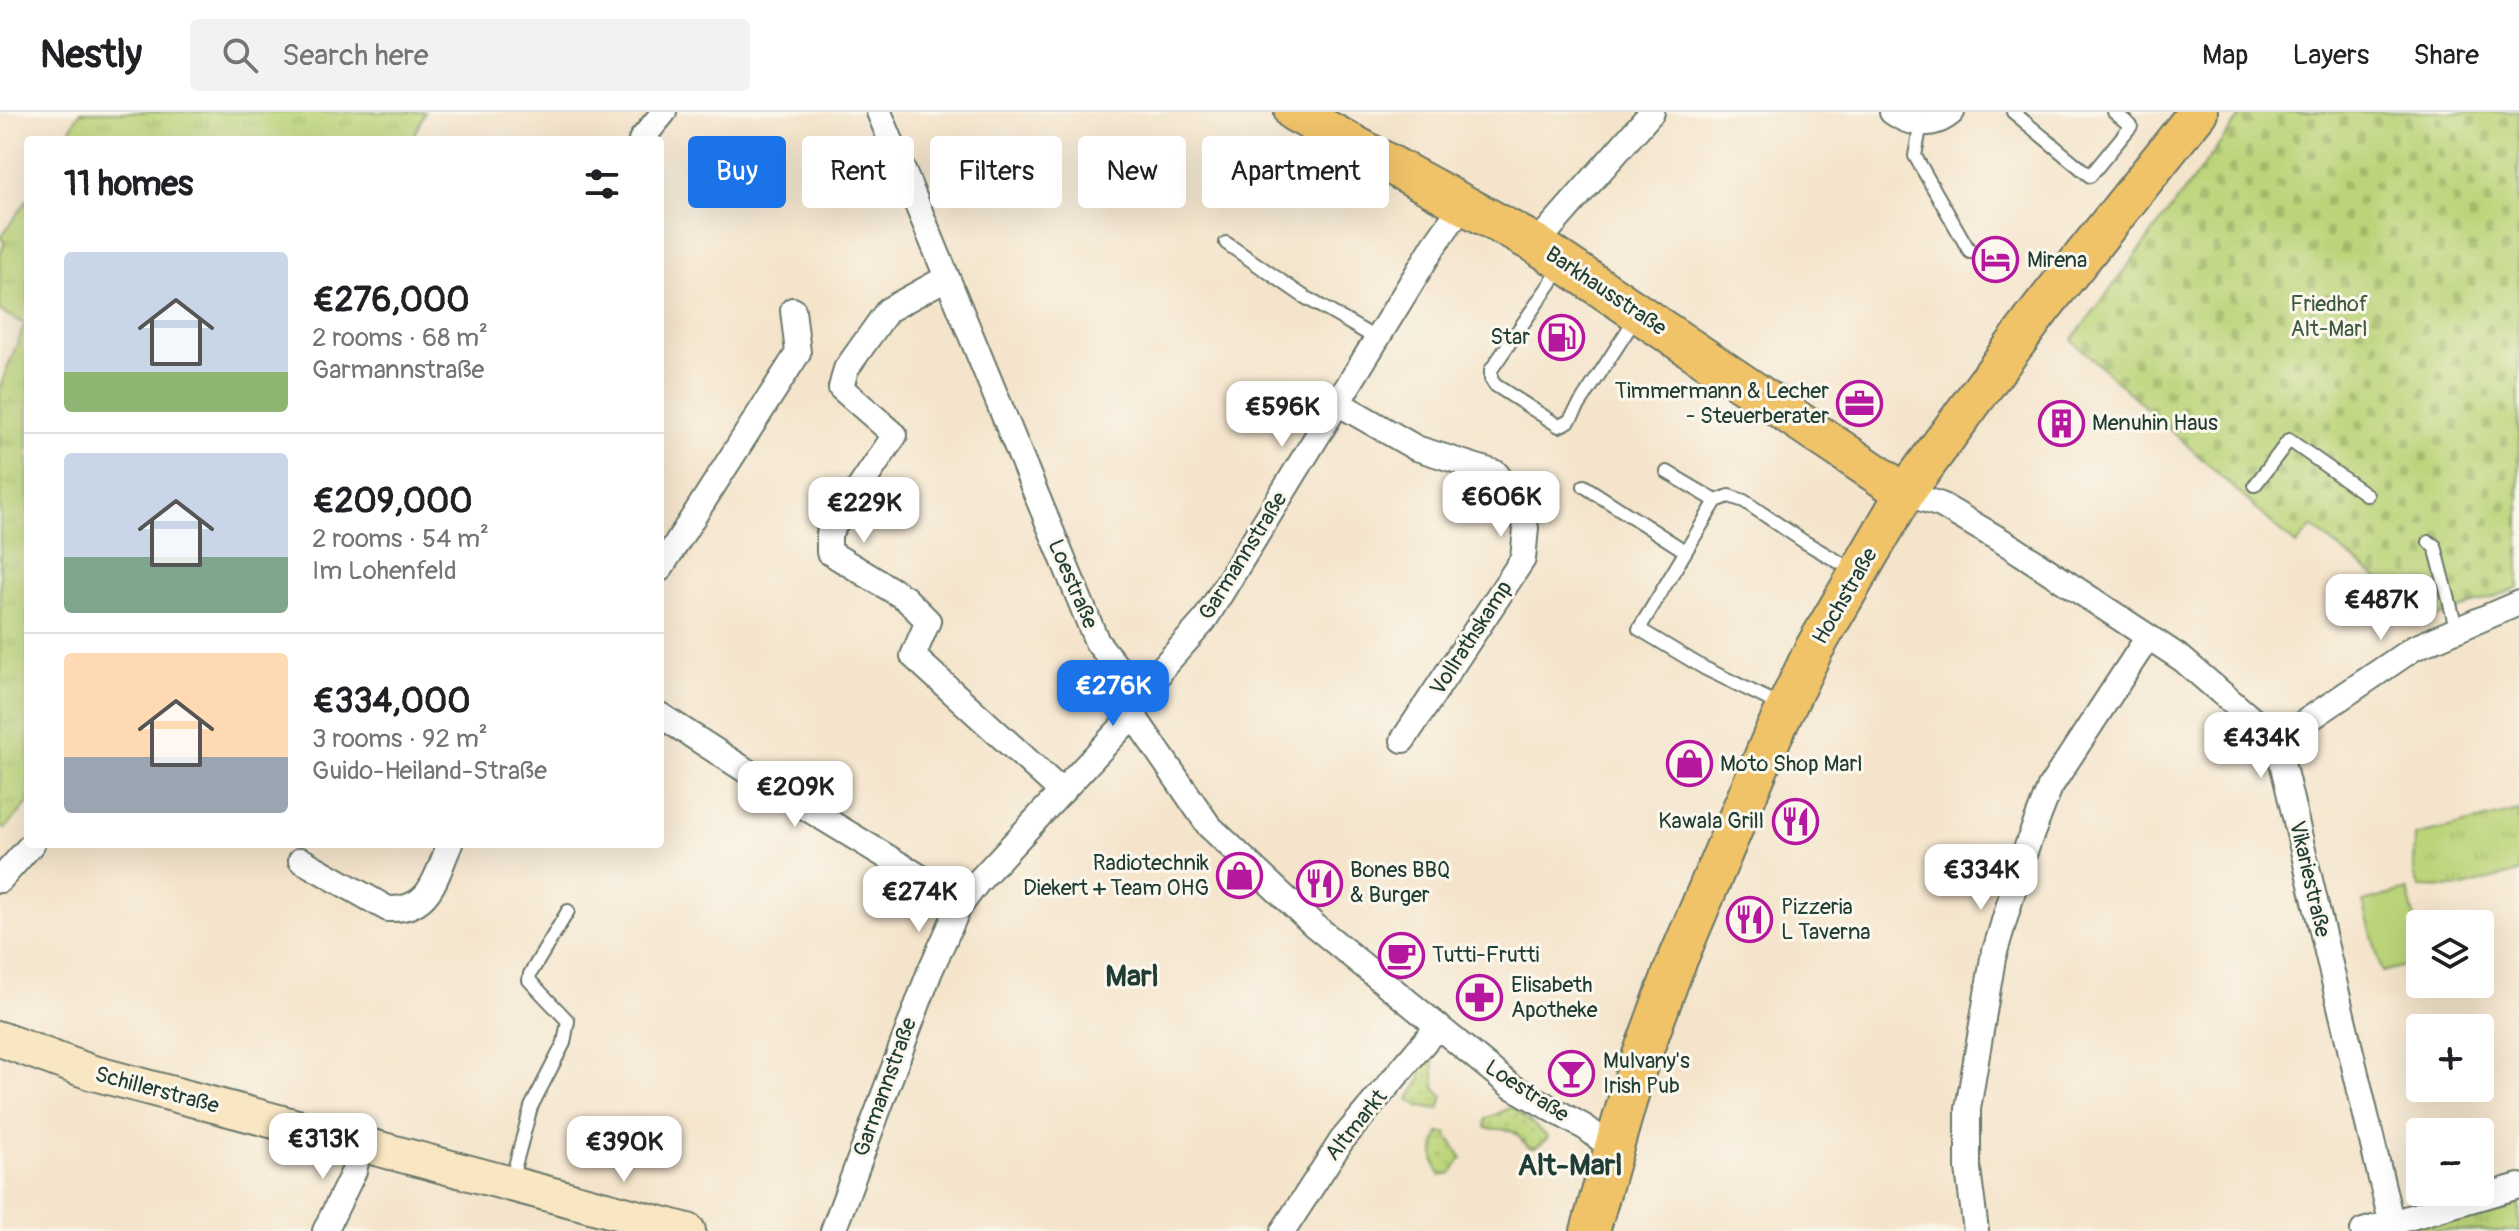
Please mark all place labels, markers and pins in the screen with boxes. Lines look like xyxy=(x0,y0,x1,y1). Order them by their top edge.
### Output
hotel icon: Mirena xyxy=(1972,236,2020,284)
place label: Mirena xyxy=(2027,246,2087,274)
fuel station icon: Star xyxy=(1537,313,1585,361)
place label: Star xyxy=(1490,323,1530,351)
place label: Timmermann & Lecher - Steuerberater xyxy=(1615,377,1829,430)
office icon: Timmermann & Lecher - Steuerberater xyxy=(1836,380,1884,428)
pin: €596K xyxy=(1226,381,1338,449)
building icon: Menuhin Haus xyxy=(2037,399,2085,447)
place label: Menuhin Haus xyxy=(2092,409,2218,437)
pin: €606K xyxy=(1445,471,1557,539)
pin: €229K xyxy=(808,477,920,545)
pin: €487K xyxy=(2325,574,2437,642)
pin: €276K xyxy=(1057,660,1169,728)
pin: €434K xyxy=(2205,712,2317,780)
shop icon: Moto Shop Marl xyxy=(1665,740,1713,788)
place label: Moto Shop Marl xyxy=(1720,750,1863,778)
pin: €209K xyxy=(739,761,851,829)
restaurant icon: Kawala Grill xyxy=(1771,797,1819,845)
place label: Kawala Grill xyxy=(1658,807,1764,835)
pin: €334K xyxy=(1925,844,2037,912)
place label: Radiotechnik Diekert + Team OHG xyxy=(1023,849,1209,902)
shop icon: Radiotechnik Diekert + Team OHG xyxy=(1216,852,1264,900)
place label: Bones BBQ & Burger xyxy=(1350,856,1450,909)
restaurant icon: Bones BBQ & Burger xyxy=(1295,859,1343,907)
pin: €274K xyxy=(863,866,975,934)
place label: Pizzeria L Taverna xyxy=(1781,893,1871,946)
restaurant icon: Pizzeria L Taverna xyxy=(1726,896,1774,944)
cafe icon: Tutti-Frutti xyxy=(1377,931,1425,979)
place label: Tutti-Frutti xyxy=(1432,941,1540,969)
place label: Elisabeth Apotheke xyxy=(1511,971,1598,1024)
pharmacy icon: Elisabeth Apotheke xyxy=(1456,974,1504,1022)
place label: Mulvany's Irish Pub xyxy=(1603,1047,1690,1100)
bar icon: Mulvany's Irish Pub xyxy=(1548,1050,1596,1098)
pin: €313K xyxy=(267,1113,379,1181)
pin: €390K xyxy=(568,1116,680,1184)

